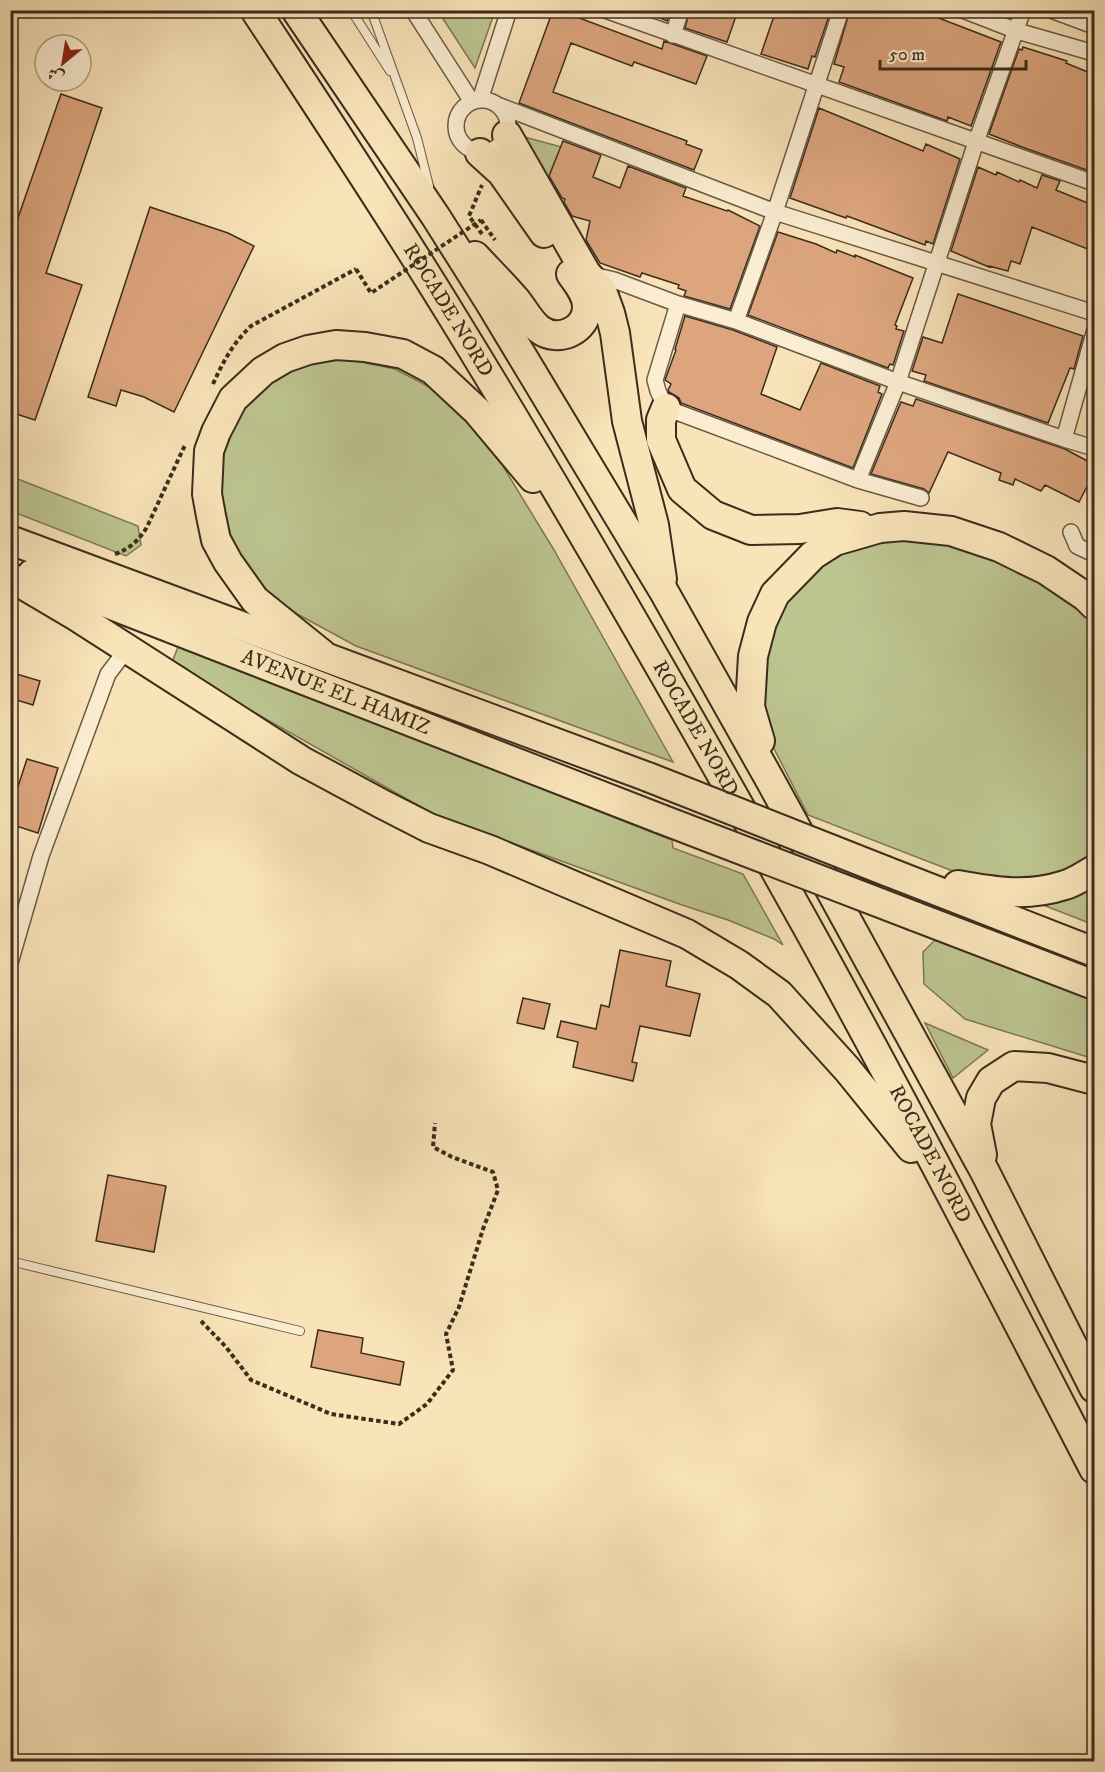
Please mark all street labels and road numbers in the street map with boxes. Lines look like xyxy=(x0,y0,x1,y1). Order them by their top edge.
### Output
street label: ROCADE NORD xyxy=(397,239,499,382)
street label: AVENUE EL HAMIZ xyxy=(238,644,434,741)
street label: ROCADE NORD xyxy=(646,656,744,801)
street label: ROCADE NORD xyxy=(883,1081,977,1228)

